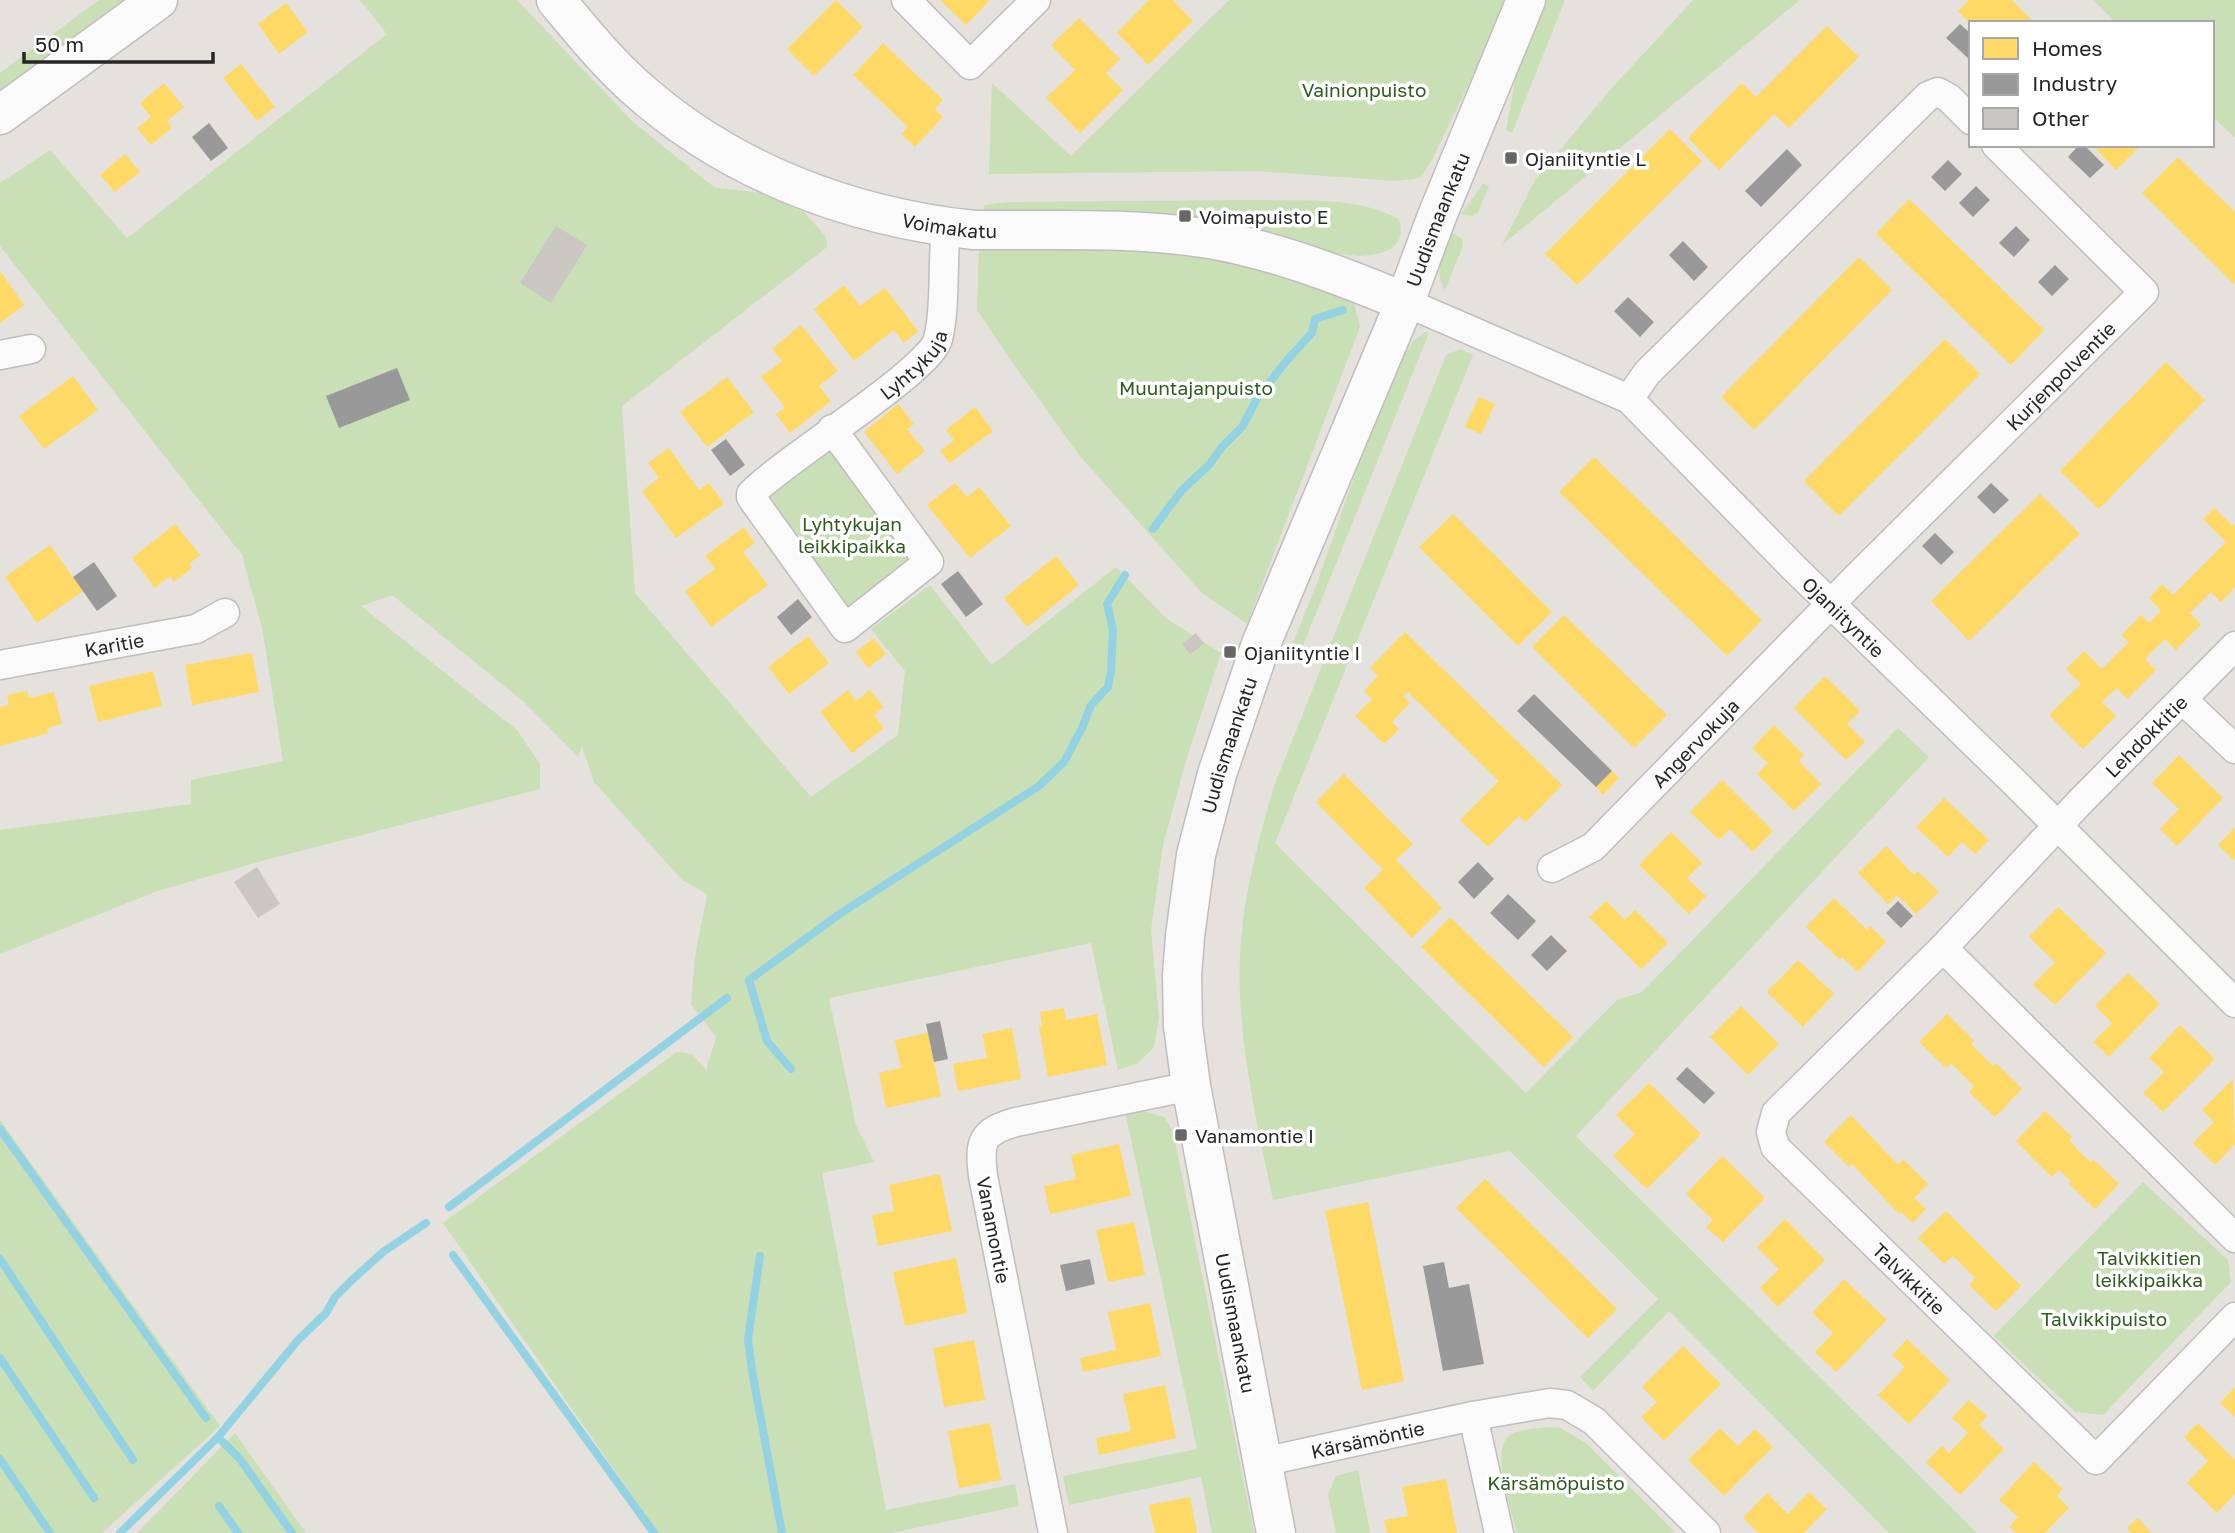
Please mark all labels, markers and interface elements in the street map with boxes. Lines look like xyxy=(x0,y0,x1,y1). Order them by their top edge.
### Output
scale bar xyxy=(24,21,214,65)
legend xyxy=(1969,21,2214,147)
text: 50 m xyxy=(35,31,84,57)
text: Homes xyxy=(2032,35,2102,61)
text: Industry xyxy=(2032,70,2117,96)
park label: Vainionpuisto xyxy=(1302,78,1426,101)
text: Other xyxy=(2032,105,2089,131)
place label: Ojaniityntie L xyxy=(1525,147,1646,170)
street label: Uudismaankatu xyxy=(1400,149,1474,290)
marker: Ojaniityntie L xyxy=(1503,150,1519,166)
place label: Voimapuisto E xyxy=(1199,205,1328,228)
street label: Voimakatu xyxy=(900,207,997,242)
marker: Voimapuisto E xyxy=(1177,208,1193,224)
street label: Kurjenpolventie xyxy=(2001,316,2120,434)
street label: Lyhtykuja xyxy=(875,329,951,404)
park label: Muuntajanpuisto xyxy=(1119,376,1273,399)
park label: Lyhtykujan leikkipaikka xyxy=(798,512,906,557)
street label: Ojaniityntie xyxy=(1798,572,1890,662)
street label: Karitie xyxy=(83,627,146,661)
place label: Ojaniityntie I xyxy=(1244,641,1360,664)
marker: Ojaniityntie I xyxy=(1222,644,1238,660)
street label: Uudismaankatu xyxy=(1196,674,1261,816)
street label: Lehdokkitie xyxy=(2100,690,2192,782)
street label: Angervokuja xyxy=(1647,694,1743,792)
place label: Vanamontie I xyxy=(1195,1124,1314,1147)
marker: Vanamontie I xyxy=(1173,1127,1189,1143)
street label: Vanamontie xyxy=(972,1175,1016,1285)
street label: Talvikkitie xyxy=(1868,1238,1951,1319)
park label: Talvikkitien leikkipaikka xyxy=(2095,1246,2203,1291)
street label: Uudismaankatu xyxy=(1211,1251,1261,1395)
park label: Talvikkipuisto xyxy=(2041,1307,2167,1330)
street label: Kärsämöntie xyxy=(1309,1415,1426,1463)
park label: Kärsämöpuisto xyxy=(1487,1471,1625,1494)

